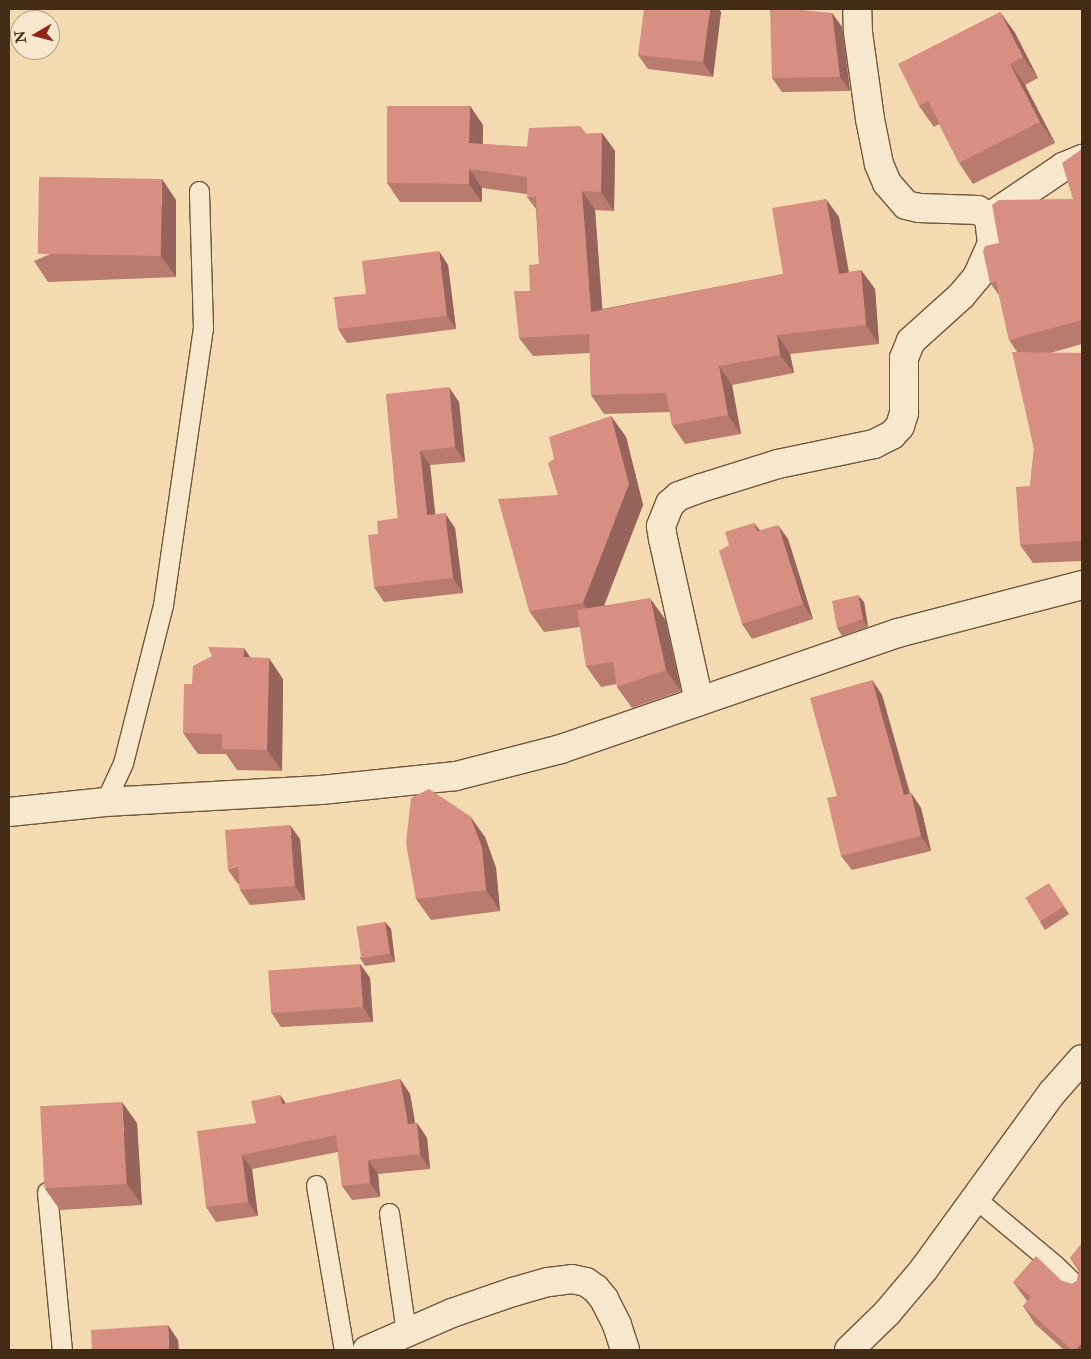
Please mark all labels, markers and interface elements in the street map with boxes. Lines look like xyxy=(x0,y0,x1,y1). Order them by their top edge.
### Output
north arrow xyxy=(10,10,60,60)
text: N xyxy=(11,30,30,44)

